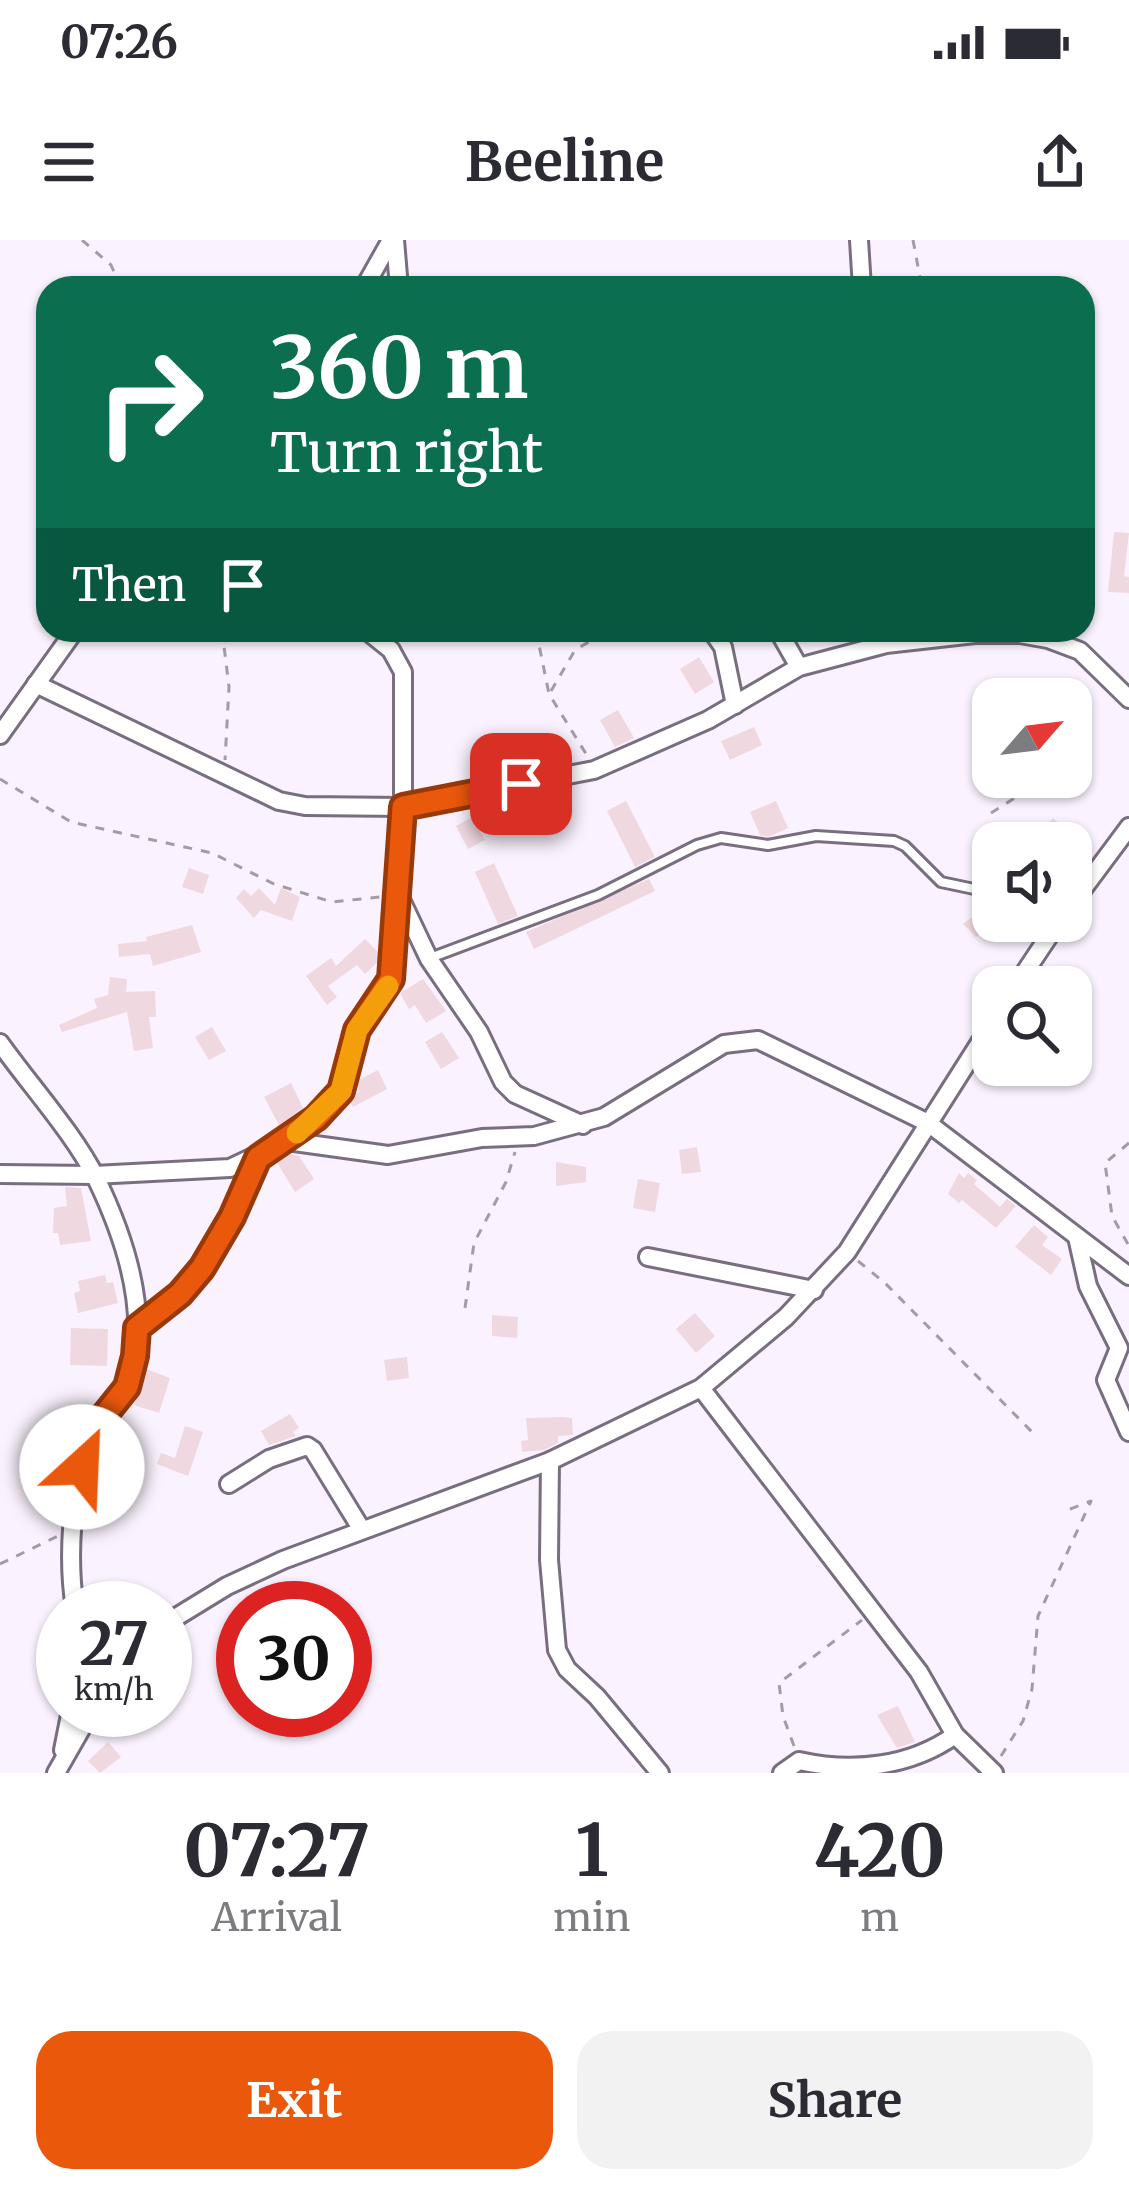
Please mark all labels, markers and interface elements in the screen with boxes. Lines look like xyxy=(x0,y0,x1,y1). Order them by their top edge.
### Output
text: 07:26 xyxy=(60,14,178,70)
text: Beeline xyxy=(465,128,664,196)
icon: menu xyxy=(36,129,102,195)
icon: share xyxy=(1027,129,1093,195)
text: 360 m xyxy=(270,315,528,421)
icon: right xyxy=(72,324,228,480)
text: Turn right xyxy=(270,419,543,487)
icon: arrive xyxy=(210,552,276,618)
text: Then xyxy=(72,557,186,613)
north arrow xyxy=(972,678,1092,798)
map controls xyxy=(972,678,1092,1086)
pin xyxy=(470,733,572,835)
icon: arrive xyxy=(488,751,554,817)
button: sound xyxy=(972,822,1092,942)
button: search xyxy=(972,966,1092,1086)
position arrow xyxy=(19,1404,145,1530)
speed limit sign: 30 xyxy=(216,1581,372,1737)
text: 27 xyxy=(79,1606,149,1681)
text: km/h xyxy=(74,1670,154,1708)
text: 07:27 xyxy=(183,1805,370,1896)
text: 1 xyxy=(575,1805,609,1896)
text: 420 xyxy=(814,1805,946,1896)
text: Arrival xyxy=(212,1893,342,1942)
text: min xyxy=(553,1893,630,1942)
text: m xyxy=(860,1893,899,1942)
button: Exit xyxy=(36,2031,553,2169)
button: Share xyxy=(577,2031,1093,2169)

